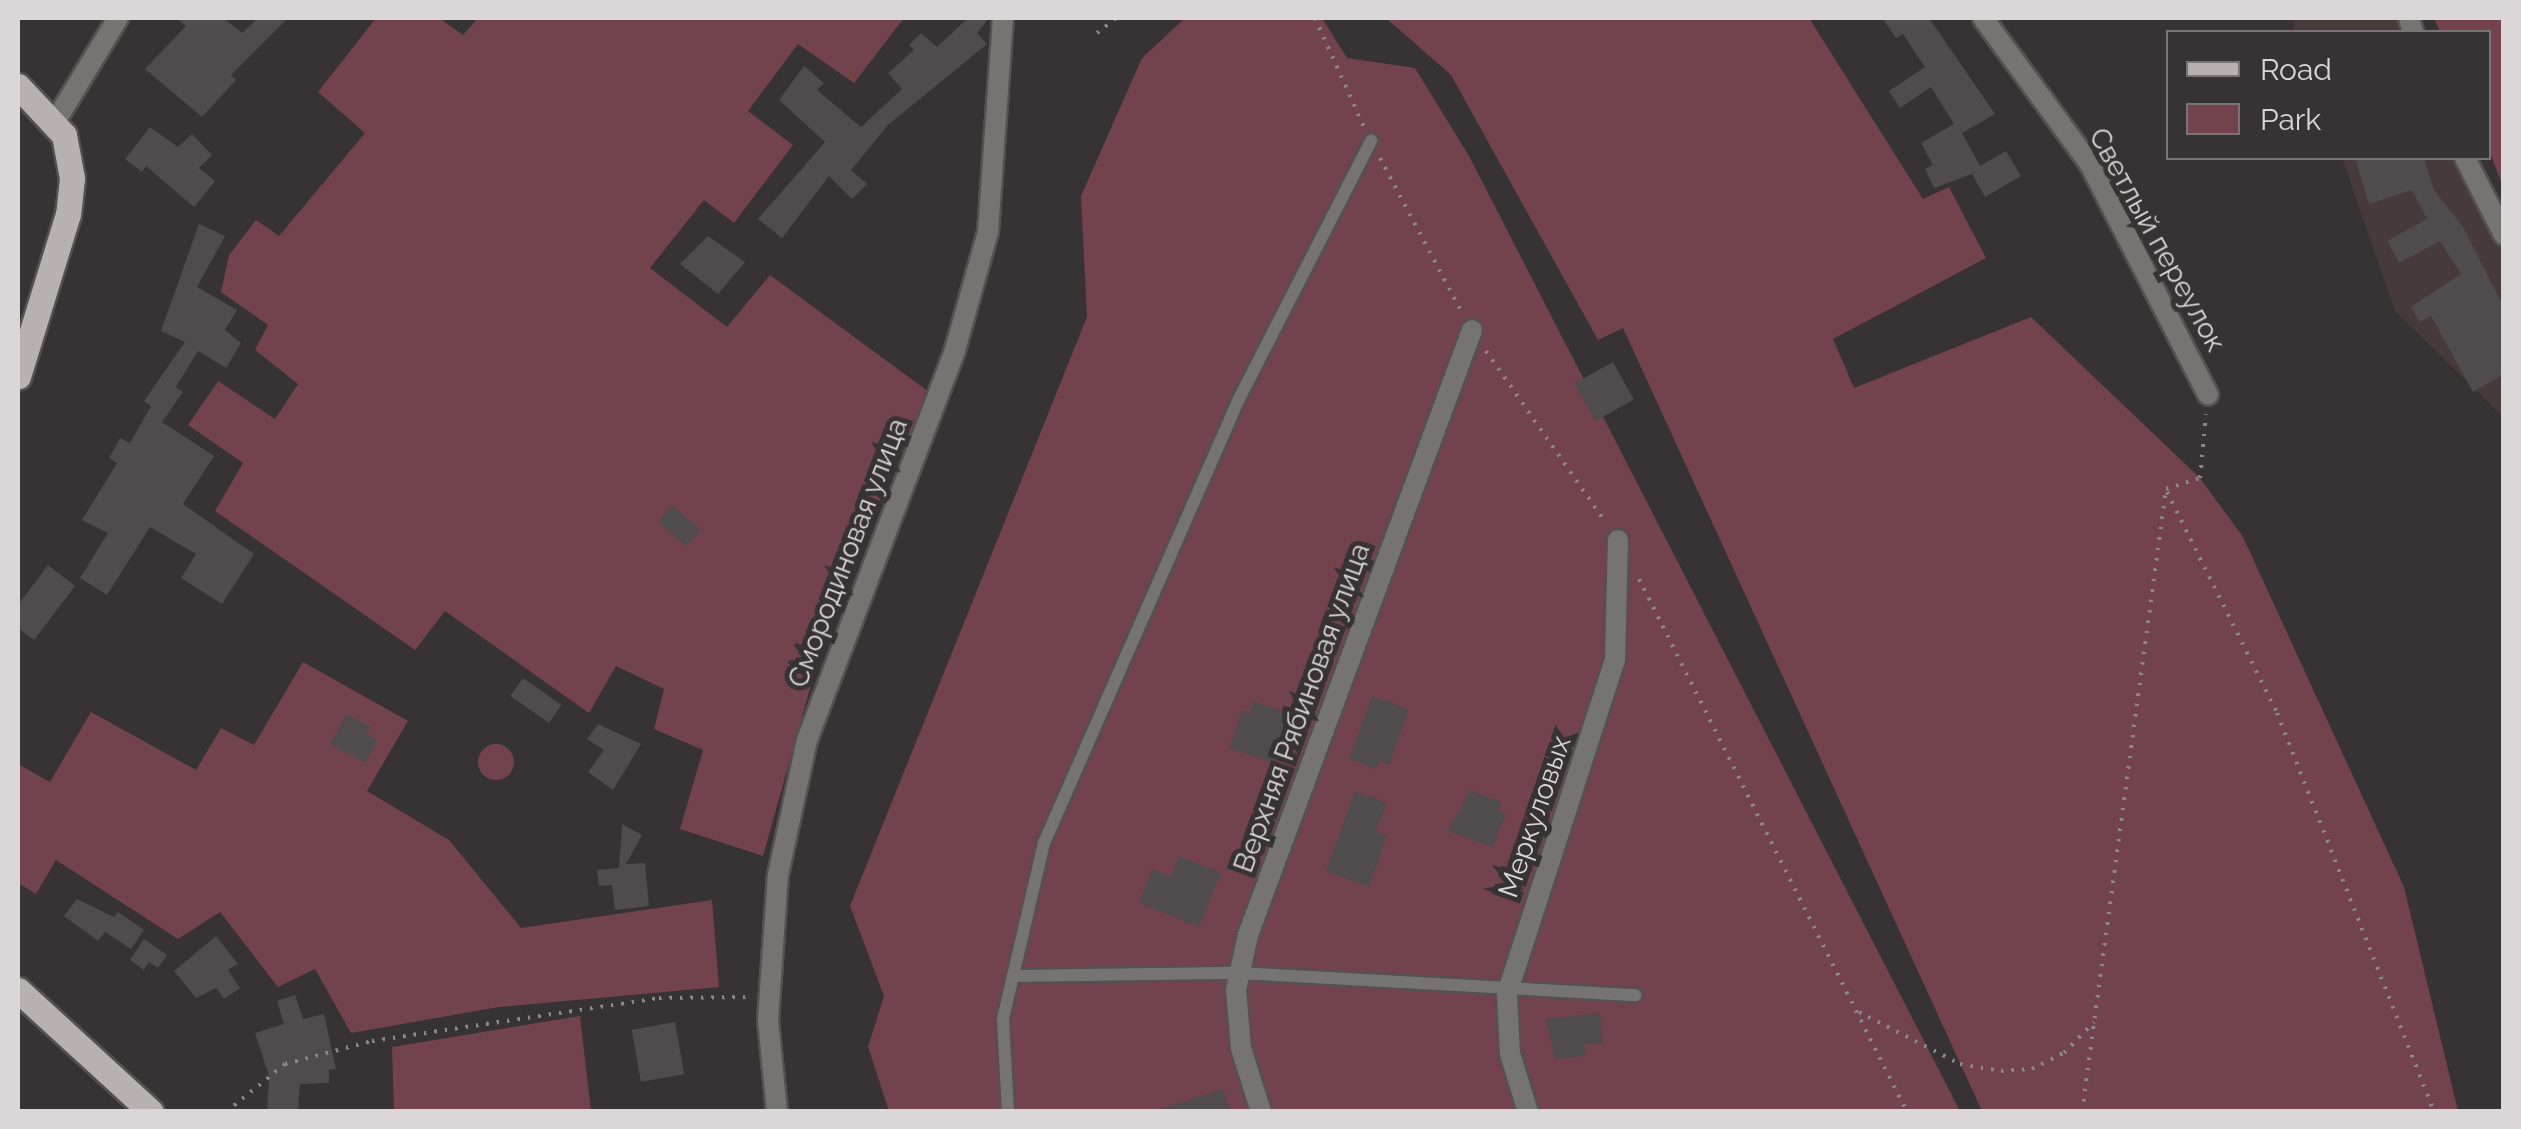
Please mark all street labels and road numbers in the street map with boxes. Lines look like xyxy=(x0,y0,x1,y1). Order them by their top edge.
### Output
street label: Светлый переулок xyxy=(2082,122,2232,358)
street label: Смородиновая улица xyxy=(781,413,915,693)
street label: Верхняя Рябиновая улица xyxy=(1227,539,1377,877)
street label: Меркуловых xyxy=(1492,732,1578,902)

